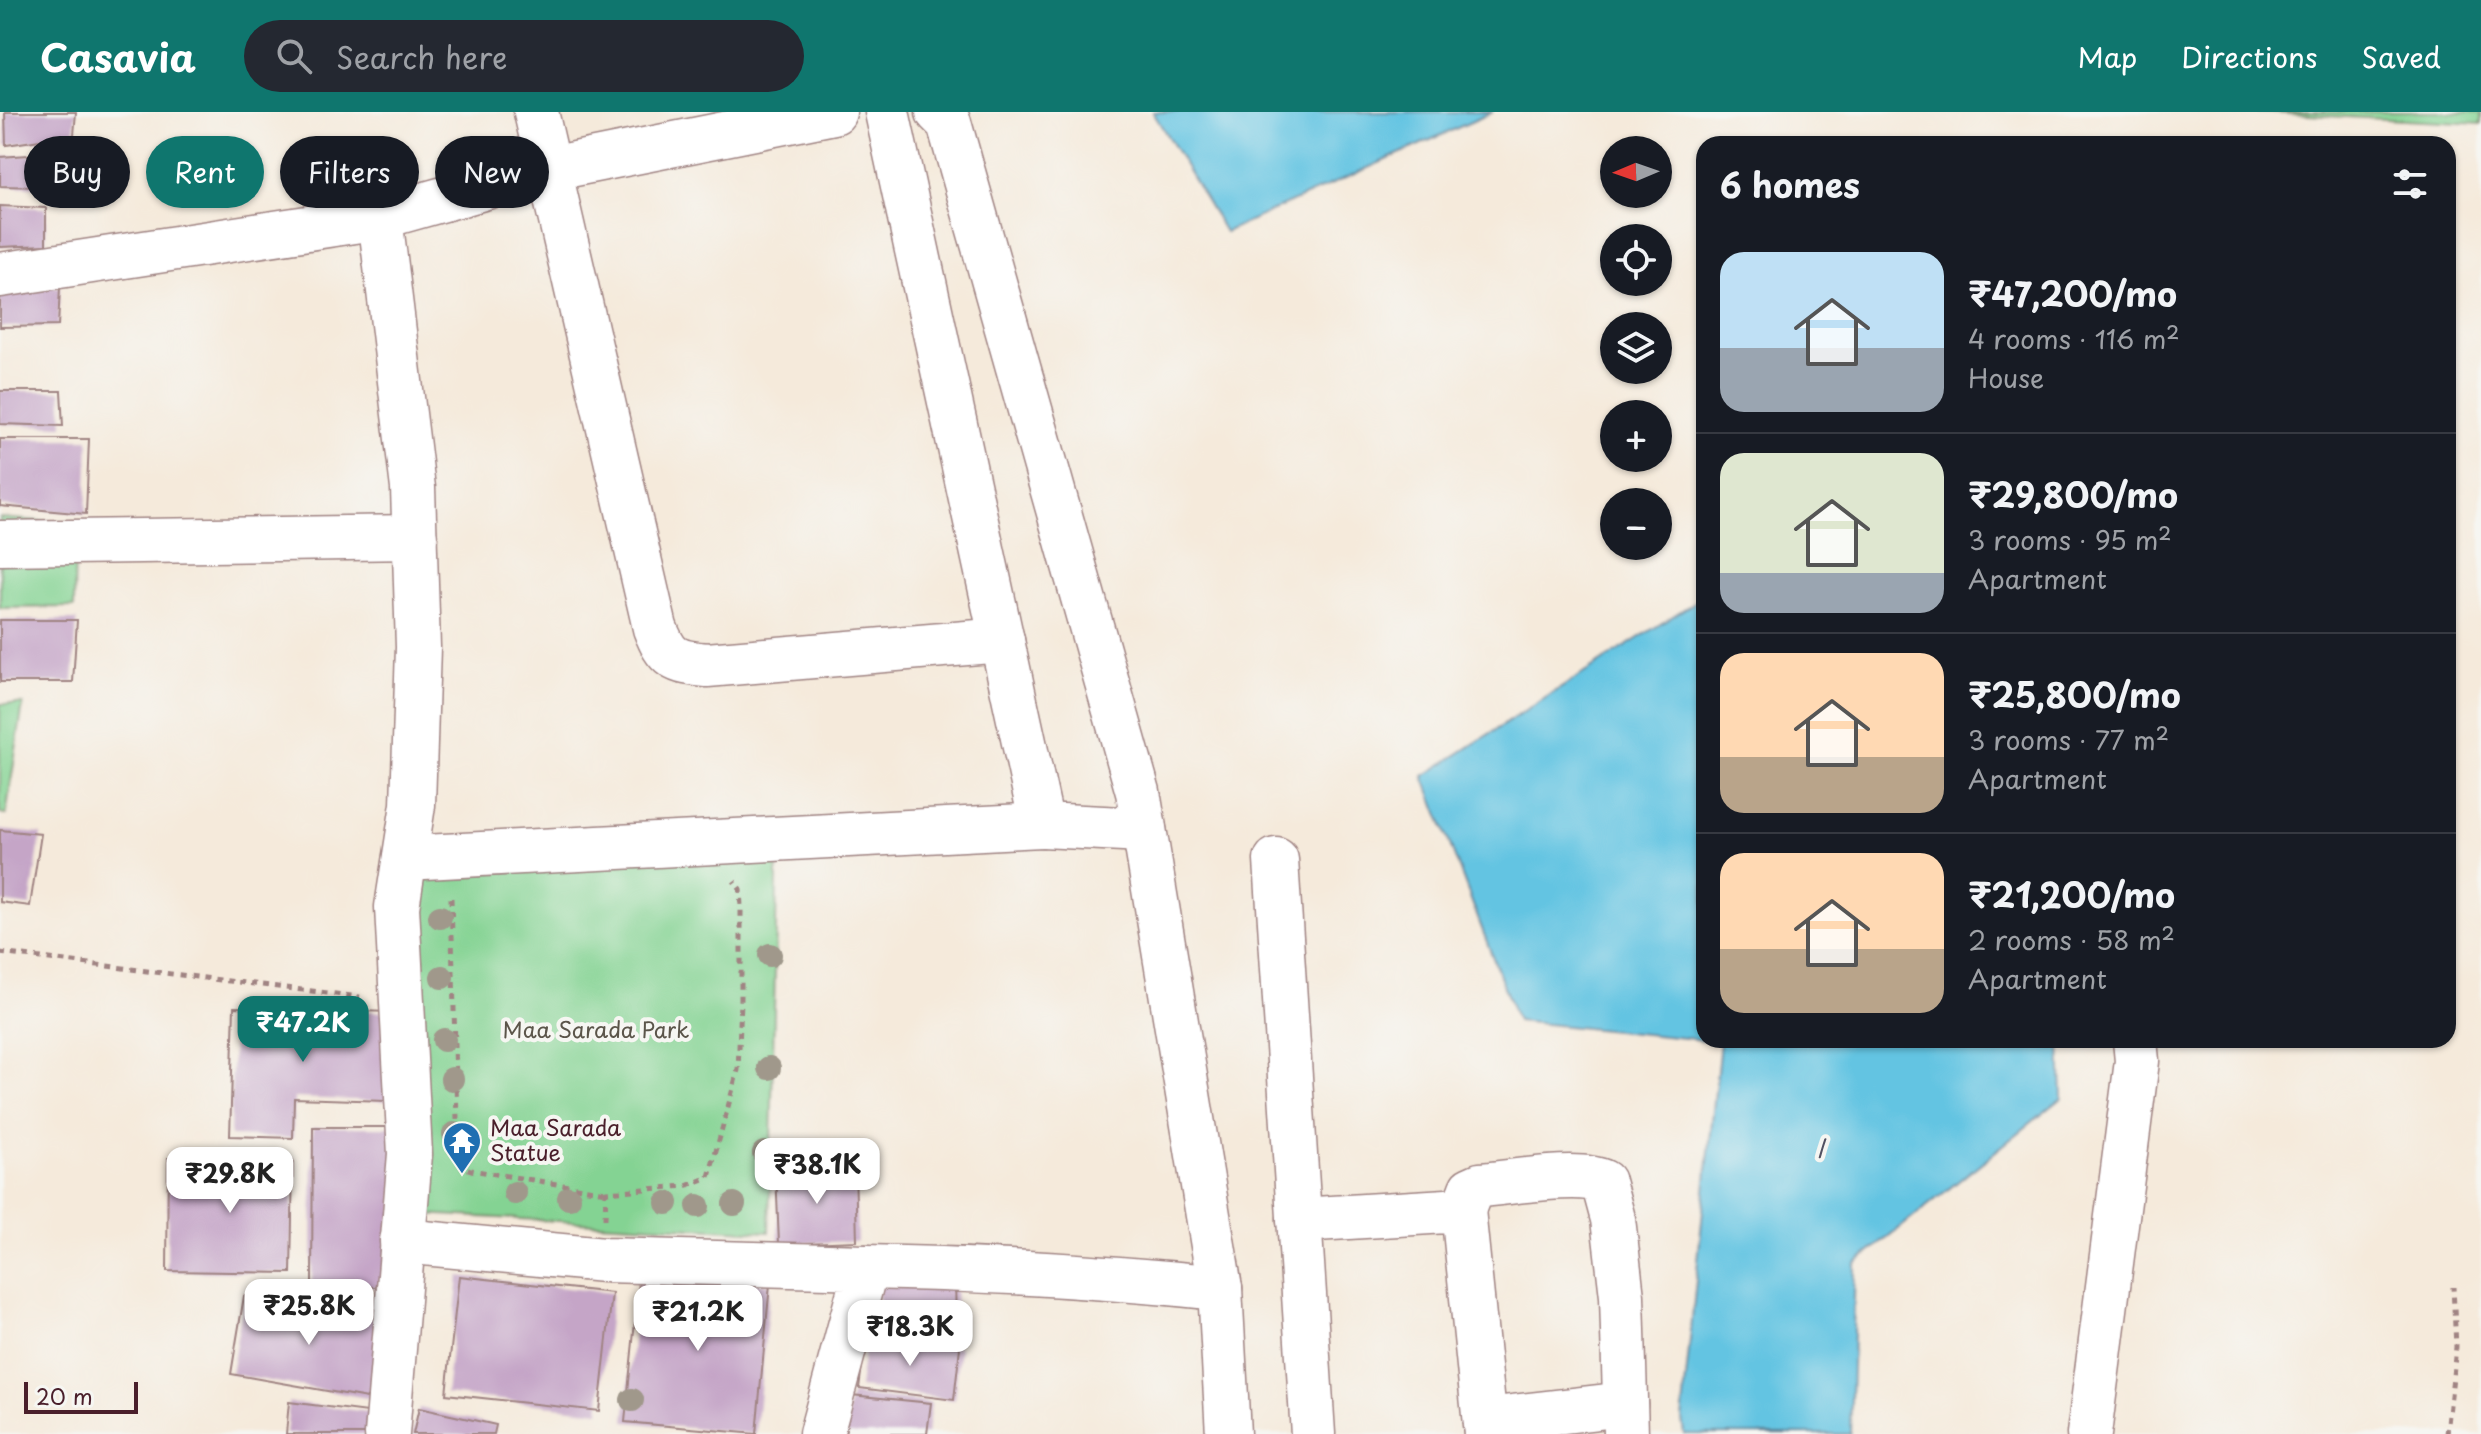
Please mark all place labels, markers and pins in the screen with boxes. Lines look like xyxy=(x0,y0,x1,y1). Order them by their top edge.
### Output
pin: ₹47.2K xyxy=(238,996,368,1064)
place label: Maa Sarada Statue xyxy=(490,1110,622,1168)
temple icon: Maa Sarada Statue xyxy=(441,1120,483,1175)
pin: ₹38.1K xyxy=(752,1138,882,1206)
pin: ₹29.8K xyxy=(165,1147,295,1215)
pin: ₹25.8K xyxy=(244,1279,374,1347)
pin: ₹21.2K xyxy=(633,1285,763,1353)
pin: ₹18.3K xyxy=(845,1300,975,1368)

